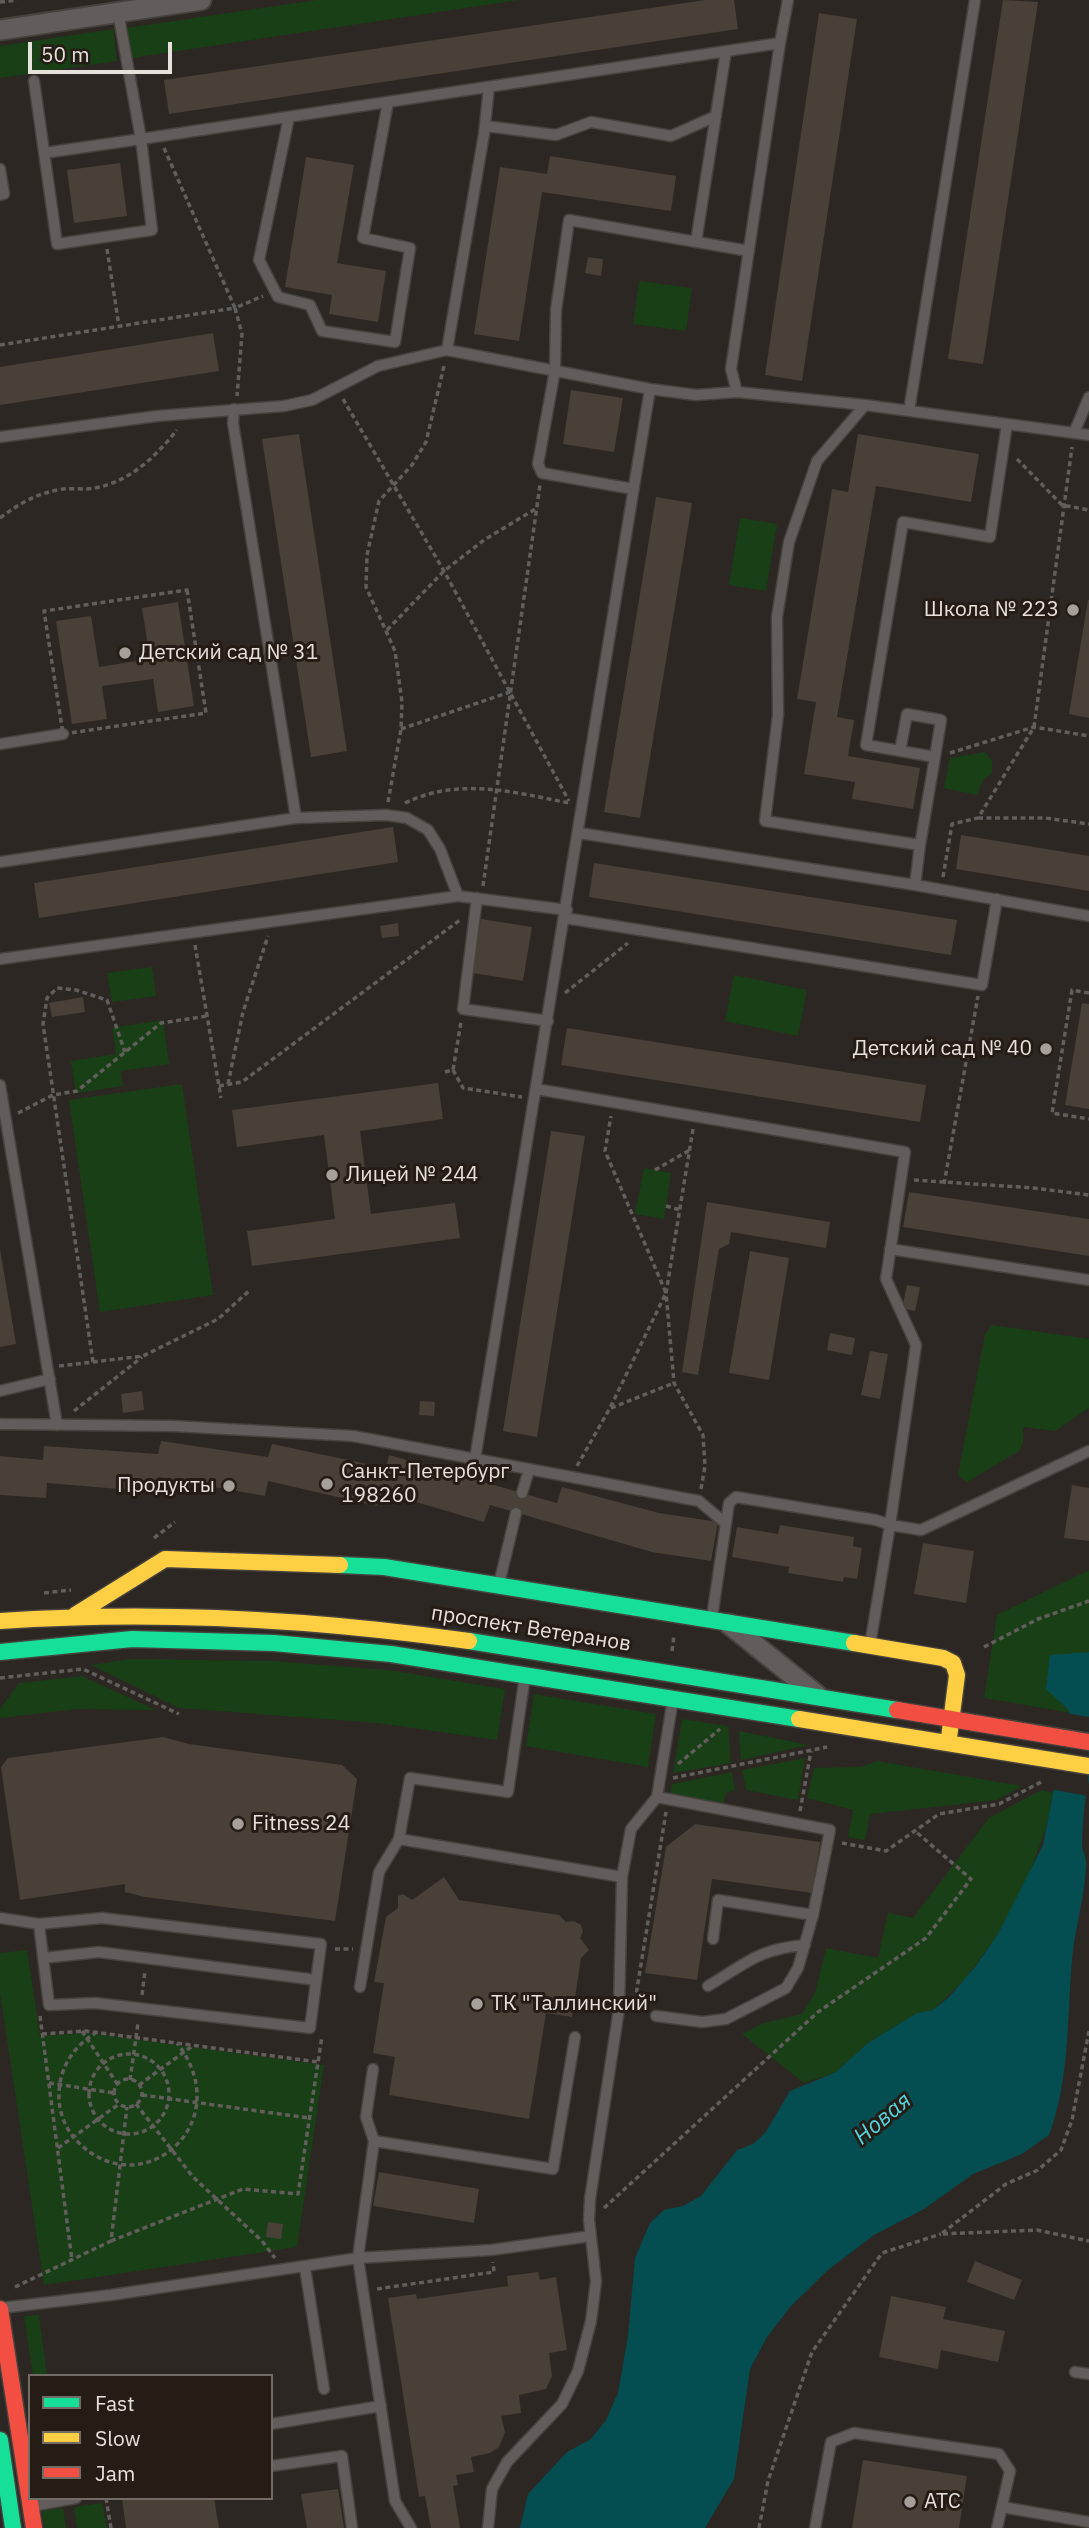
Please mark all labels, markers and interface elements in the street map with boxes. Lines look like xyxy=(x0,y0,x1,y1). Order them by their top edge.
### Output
scale bar xyxy=(32,28,175,72)
text: 50 m xyxy=(41,40,90,68)
place label: Школа № 223 xyxy=(924,597,1059,623)
marker: Школа № 223 xyxy=(1065,602,1081,618)
place label: Детский сад № 31 xyxy=(139,640,318,666)
marker: Детский сад № 31 xyxy=(117,645,133,661)
place label: Детский сад № 40 xyxy=(853,1036,1032,1062)
marker: Детский сад № 40 xyxy=(1038,1041,1054,1057)
place label: Лицей № 244 xyxy=(346,1162,478,1188)
marker: Лицей № 244 xyxy=(324,1167,340,1183)
place label: Санкт-Петербург 198260 xyxy=(341,1459,509,1509)
place label: Продукты xyxy=(117,1473,215,1499)
marker: Санкт-Петербург 198260 xyxy=(319,1476,335,1492)
marker: Продукты xyxy=(221,1478,237,1494)
street label: проспект Ветеранов xyxy=(429,1601,633,1657)
place label: Fitness 24 xyxy=(252,1811,350,1837)
marker: Fitness 24 xyxy=(230,1816,246,1832)
place label: ТК "Таллинский" xyxy=(491,1991,657,2017)
marker: ТК "Таллинский" xyxy=(469,1996,485,2012)
water label: Новая xyxy=(849,2087,917,2151)
legend xyxy=(28,2374,273,2500)
text: Fast xyxy=(95,2389,135,2417)
text: Slow xyxy=(95,2424,141,2452)
text: Jam xyxy=(95,2459,135,2487)
place label: АТС xyxy=(924,2489,961,2515)
marker: АТС xyxy=(902,2494,918,2510)

